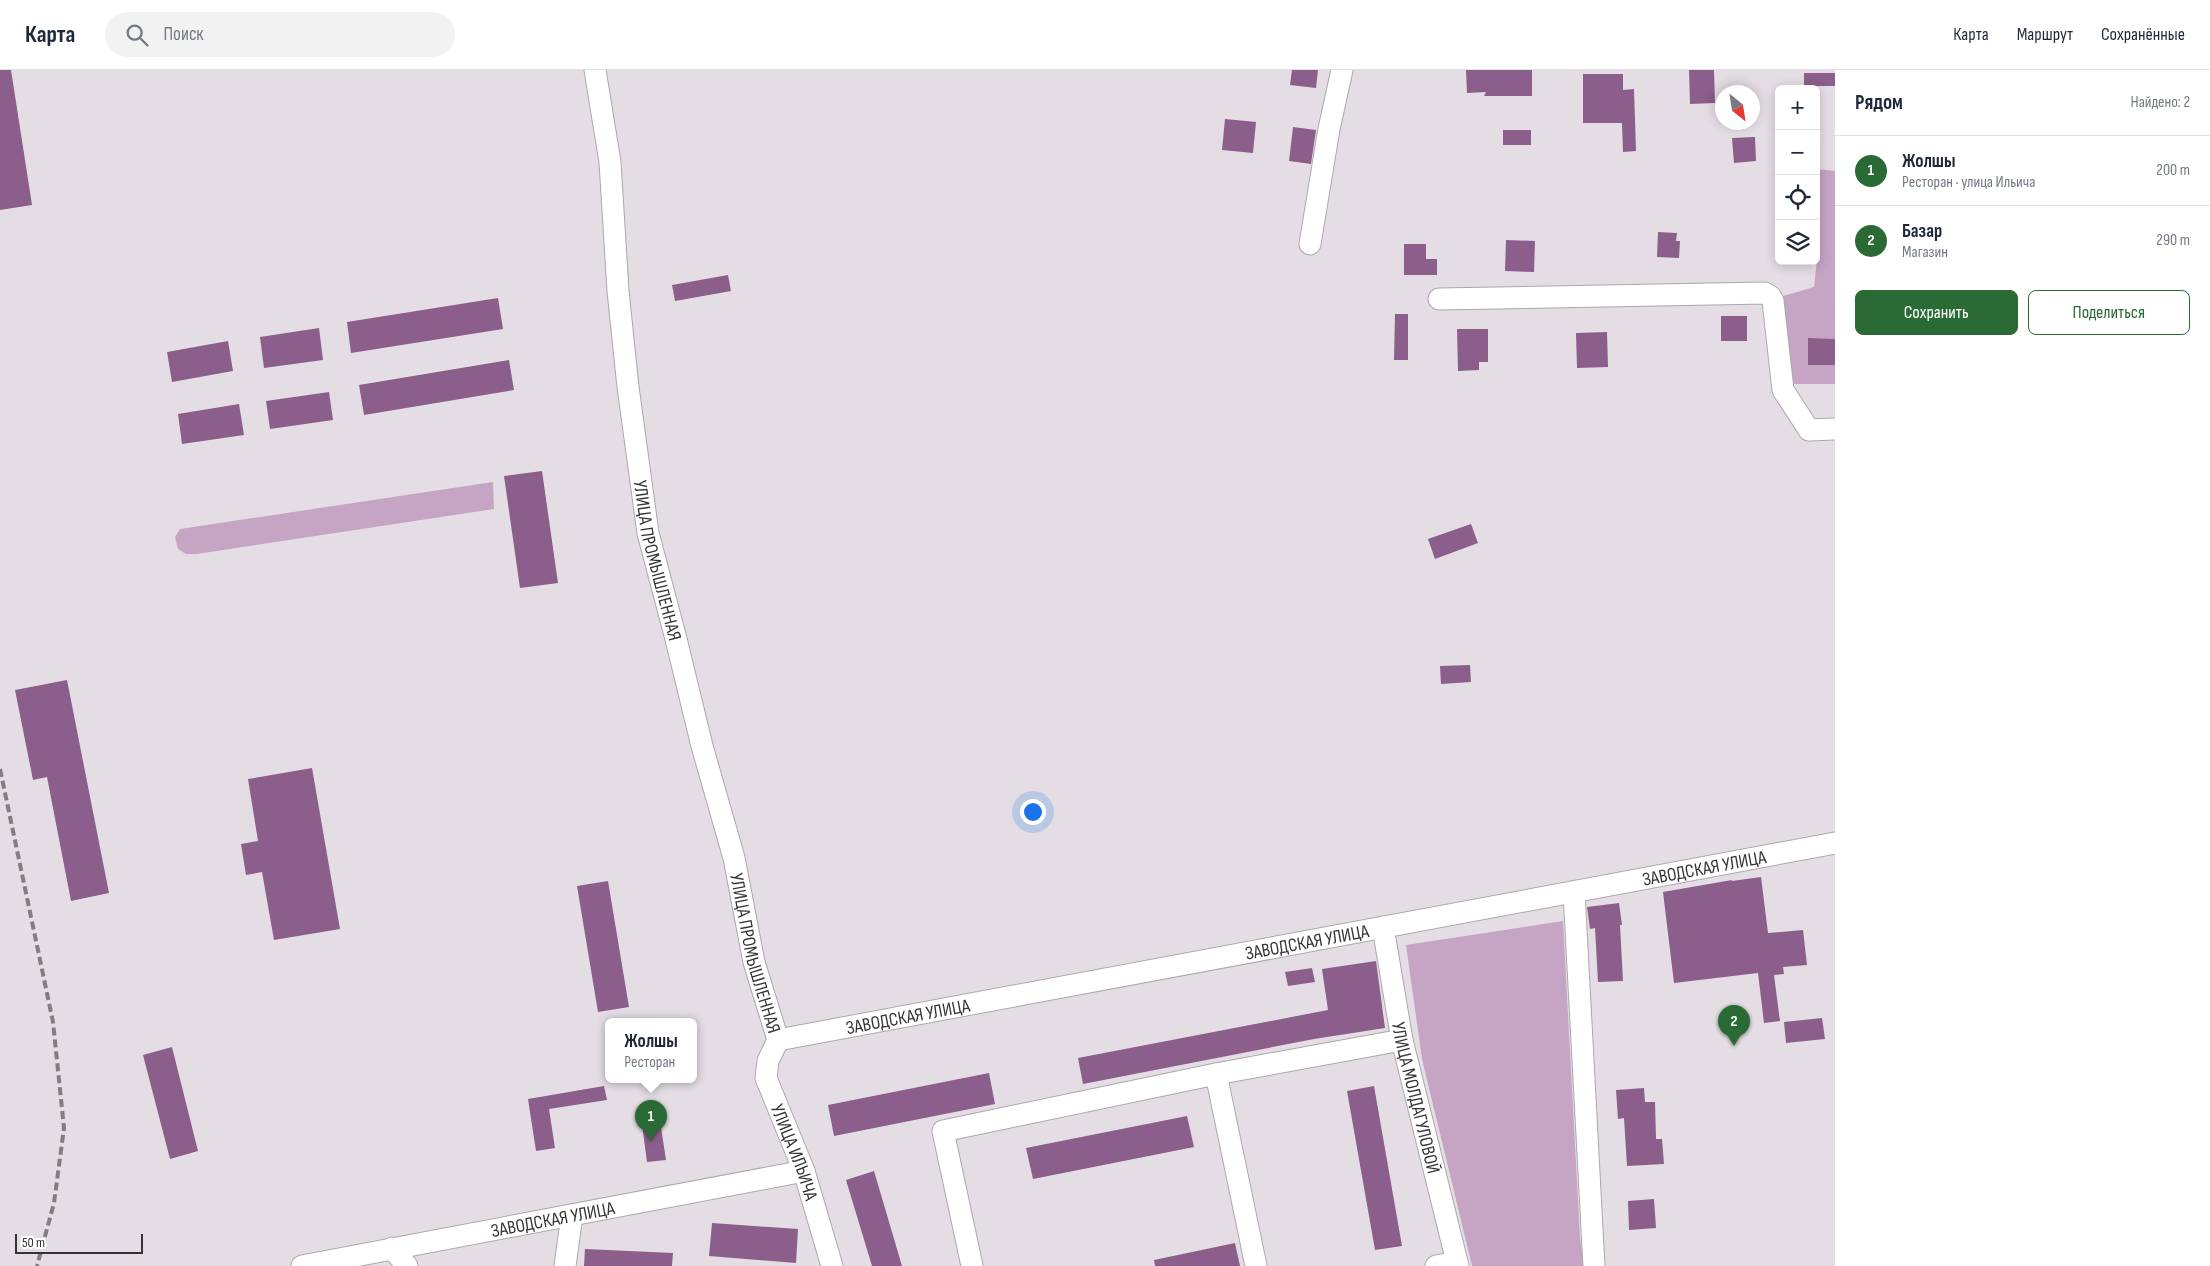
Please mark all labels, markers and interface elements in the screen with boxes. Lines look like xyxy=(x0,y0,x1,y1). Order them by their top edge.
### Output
search box xyxy=(105,12,455,57)
text: Карта xyxy=(25,20,75,49)
icon: search xyxy=(123,21,151,49)
text: Поиск xyxy=(163,23,204,46)
text: Карта xyxy=(1953,24,1989,45)
text: Маршрут xyxy=(2017,24,2073,45)
text: Сохранённые xyxy=(2101,24,2185,45)
north arrow xyxy=(1715,85,1760,130)
map controls xyxy=(1775,85,1820,265)
button: + xyxy=(1775,85,1820,130)
text: Рядом xyxy=(1855,90,1903,115)
text: Найдено: 2 xyxy=(2131,93,2190,112)
button: − xyxy=(1775,130,1820,175)
text: Жолшы xyxy=(1902,150,1955,173)
text: 1 xyxy=(1868,161,1874,180)
text: 200 m xyxy=(2156,161,2190,180)
text: Ресторан · улица Ильича xyxy=(1902,173,2035,192)
button: locate xyxy=(1775,175,1820,220)
button: layers xyxy=(1775,220,1820,265)
text: Базар xyxy=(1902,220,1942,243)
text: 2 xyxy=(1867,231,1875,250)
text: 290 m xyxy=(2156,231,2190,250)
text: Магазин xyxy=(1902,243,1948,262)
button: Сохранить xyxy=(1855,290,2018,335)
button: Поделиться xyxy=(2028,290,2190,335)
street label: УЛИЦА ПРОМЫШЛЕННАЯ xyxy=(628,479,686,643)
your location xyxy=(1020,799,1046,825)
street label: ЗАВОДСКАЯ УЛИЦА xyxy=(1641,846,1769,892)
street label: УЛИЦА ПРОМЫШЛЕННАЯ xyxy=(724,871,785,1036)
street label: ЗАВОДСКАЯ УЛИЦА xyxy=(1243,920,1372,966)
street label: ЗАВОДСКАЯ УЛИЦА xyxy=(844,994,973,1040)
pin: 2 xyxy=(1718,1005,1750,1046)
popup xyxy=(605,1018,697,1083)
street label: УЛИЦА МОЛДАГУЛОВОЙ xyxy=(1386,1020,1445,1176)
text: Жолшы xyxy=(624,1030,678,1053)
text: Ресторан xyxy=(624,1053,675,1072)
pin: 1 xyxy=(635,1100,667,1141)
street label: УЛИЦА ИЛЬИЧА xyxy=(765,1101,822,1204)
street label: ЗАВОДСКАЯ УЛИЦА xyxy=(489,1197,617,1243)
scale bar xyxy=(15,1231,142,1254)
text: 50 m xyxy=(22,1234,45,1251)

